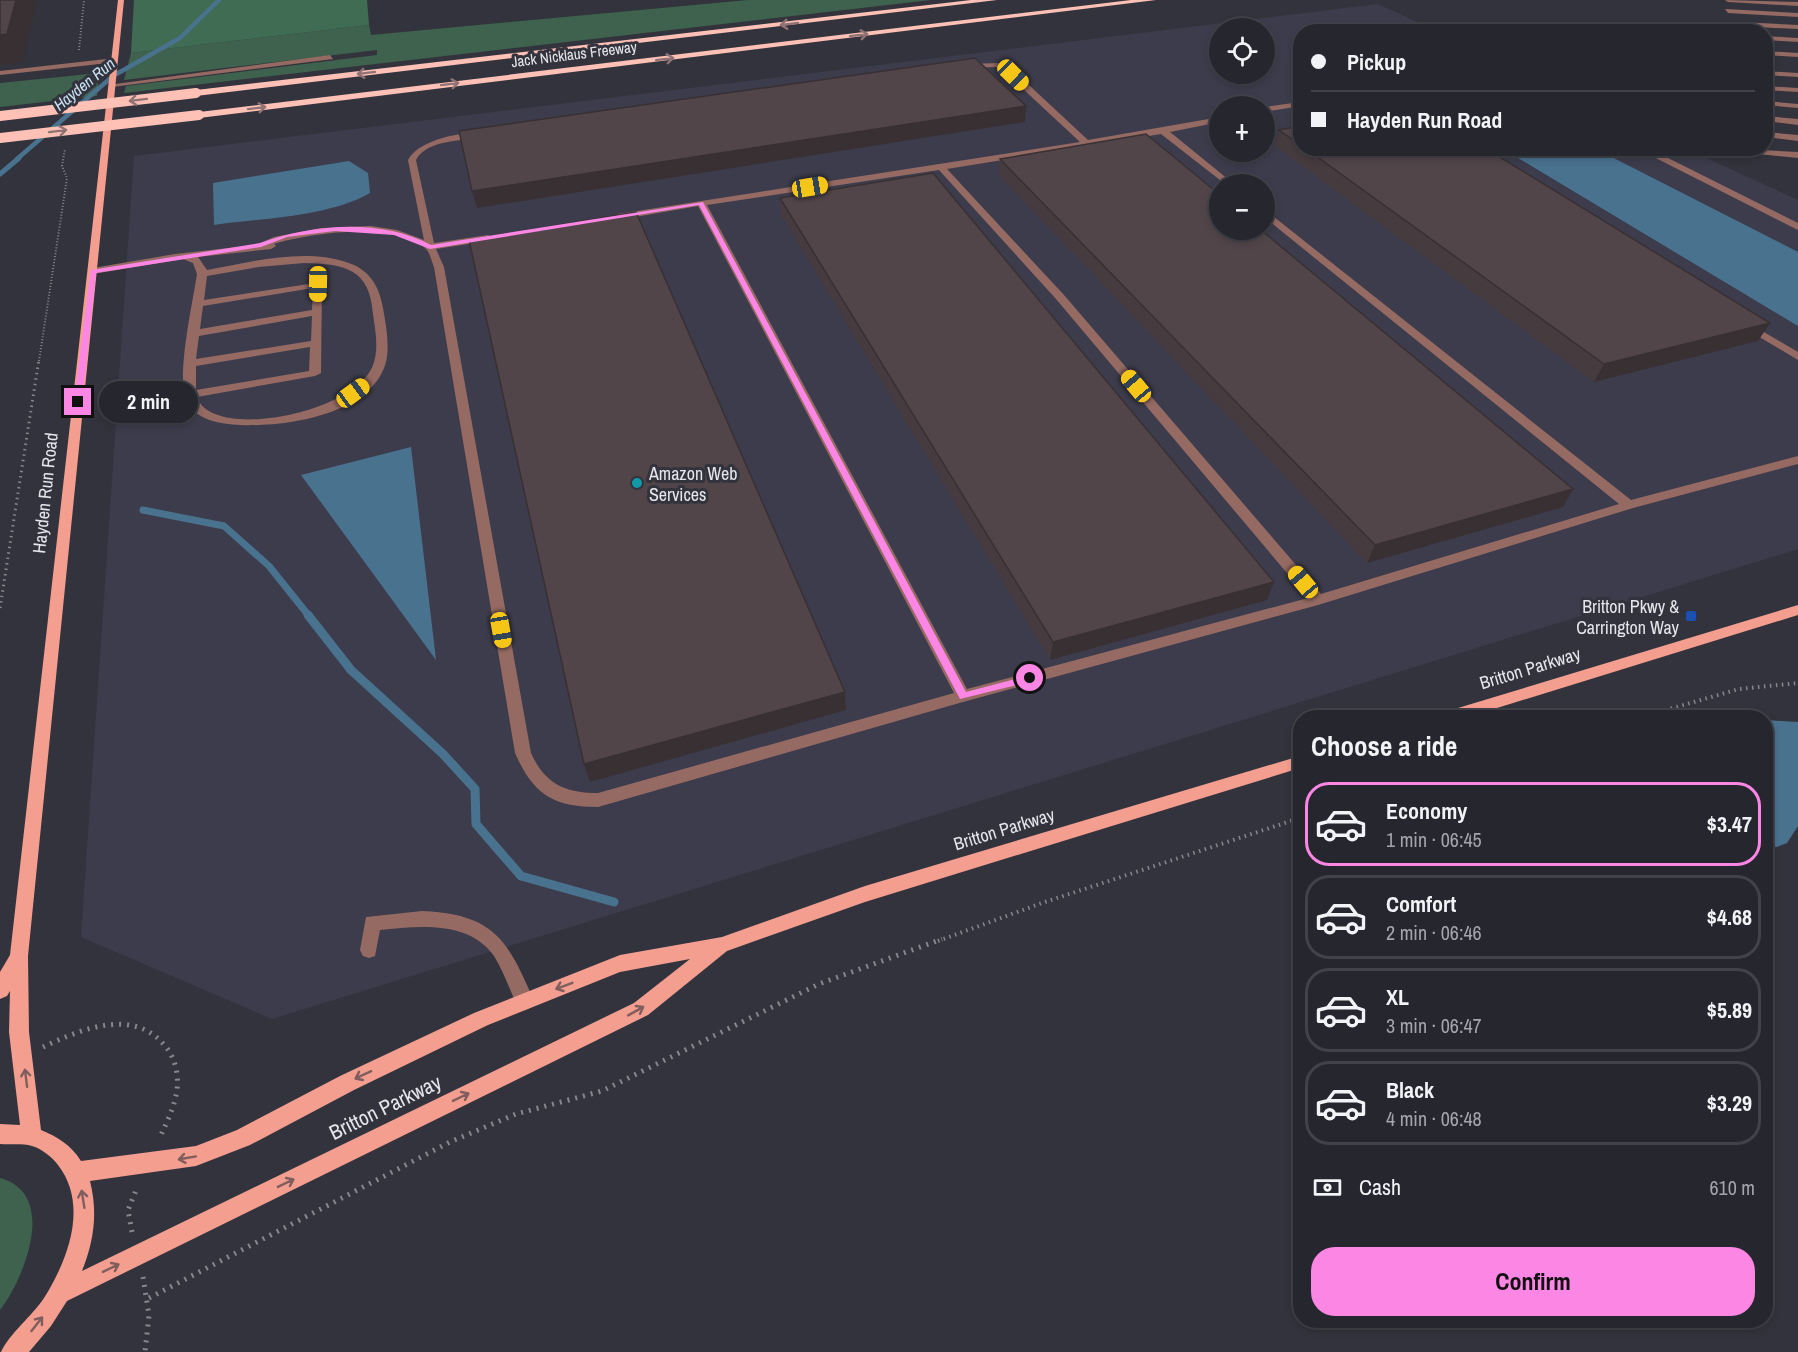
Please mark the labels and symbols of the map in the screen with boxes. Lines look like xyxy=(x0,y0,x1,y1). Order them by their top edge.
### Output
one-way arrow xyxy=(780,19,800,30)
one-way arrow xyxy=(848,30,868,41)
street label: Jack Nicklaus Freeway xyxy=(510,36,639,72)
water label: Hayden Run xyxy=(49,53,119,115)
one-way arrow xyxy=(654,53,674,64)
car xyxy=(994,56,1032,94)
one-way arrow xyxy=(357,68,376,79)
one-way arrow xyxy=(440,79,460,90)
one-way arrow xyxy=(128,95,148,106)
one-way arrow xyxy=(246,102,266,113)
one-way arrow xyxy=(48,125,68,136)
car xyxy=(791,175,829,199)
car xyxy=(309,266,327,302)
car xyxy=(1118,366,1154,406)
car xyxy=(333,375,373,411)
callout: 2 min xyxy=(99,381,198,423)
route end xyxy=(64,388,91,415)
street label: Hayden Run Road xyxy=(26,431,64,555)
place label: Amazon Web Services xyxy=(648,461,737,507)
marker: Amazon Web Services xyxy=(630,476,644,490)
car xyxy=(1285,562,1321,602)
place label: Britton Pkwy & Carrington Way xyxy=(1576,594,1680,640)
marker: Britton Pkwy & Carrington Way xyxy=(1684,609,1698,623)
car xyxy=(489,611,513,649)
street label: Britton Parkway xyxy=(1477,641,1584,695)
route start xyxy=(1016,664,1043,691)
street label: Britton Parkway xyxy=(951,802,1058,856)
one-way arrow xyxy=(555,981,574,992)
one-way arrow xyxy=(627,1005,644,1017)
street label: Britton Parkway xyxy=(324,1067,446,1147)
one-way arrow xyxy=(20,1069,31,1089)
one-way arrow xyxy=(354,1070,372,1082)
one-way arrow xyxy=(452,1091,469,1103)
one-way arrow xyxy=(177,1153,197,1164)
one-way arrow xyxy=(276,1176,294,1188)
one-way arrow xyxy=(77,1189,88,1209)
one-way arrow xyxy=(101,1262,119,1274)
one-way arrow xyxy=(31,1317,44,1333)

